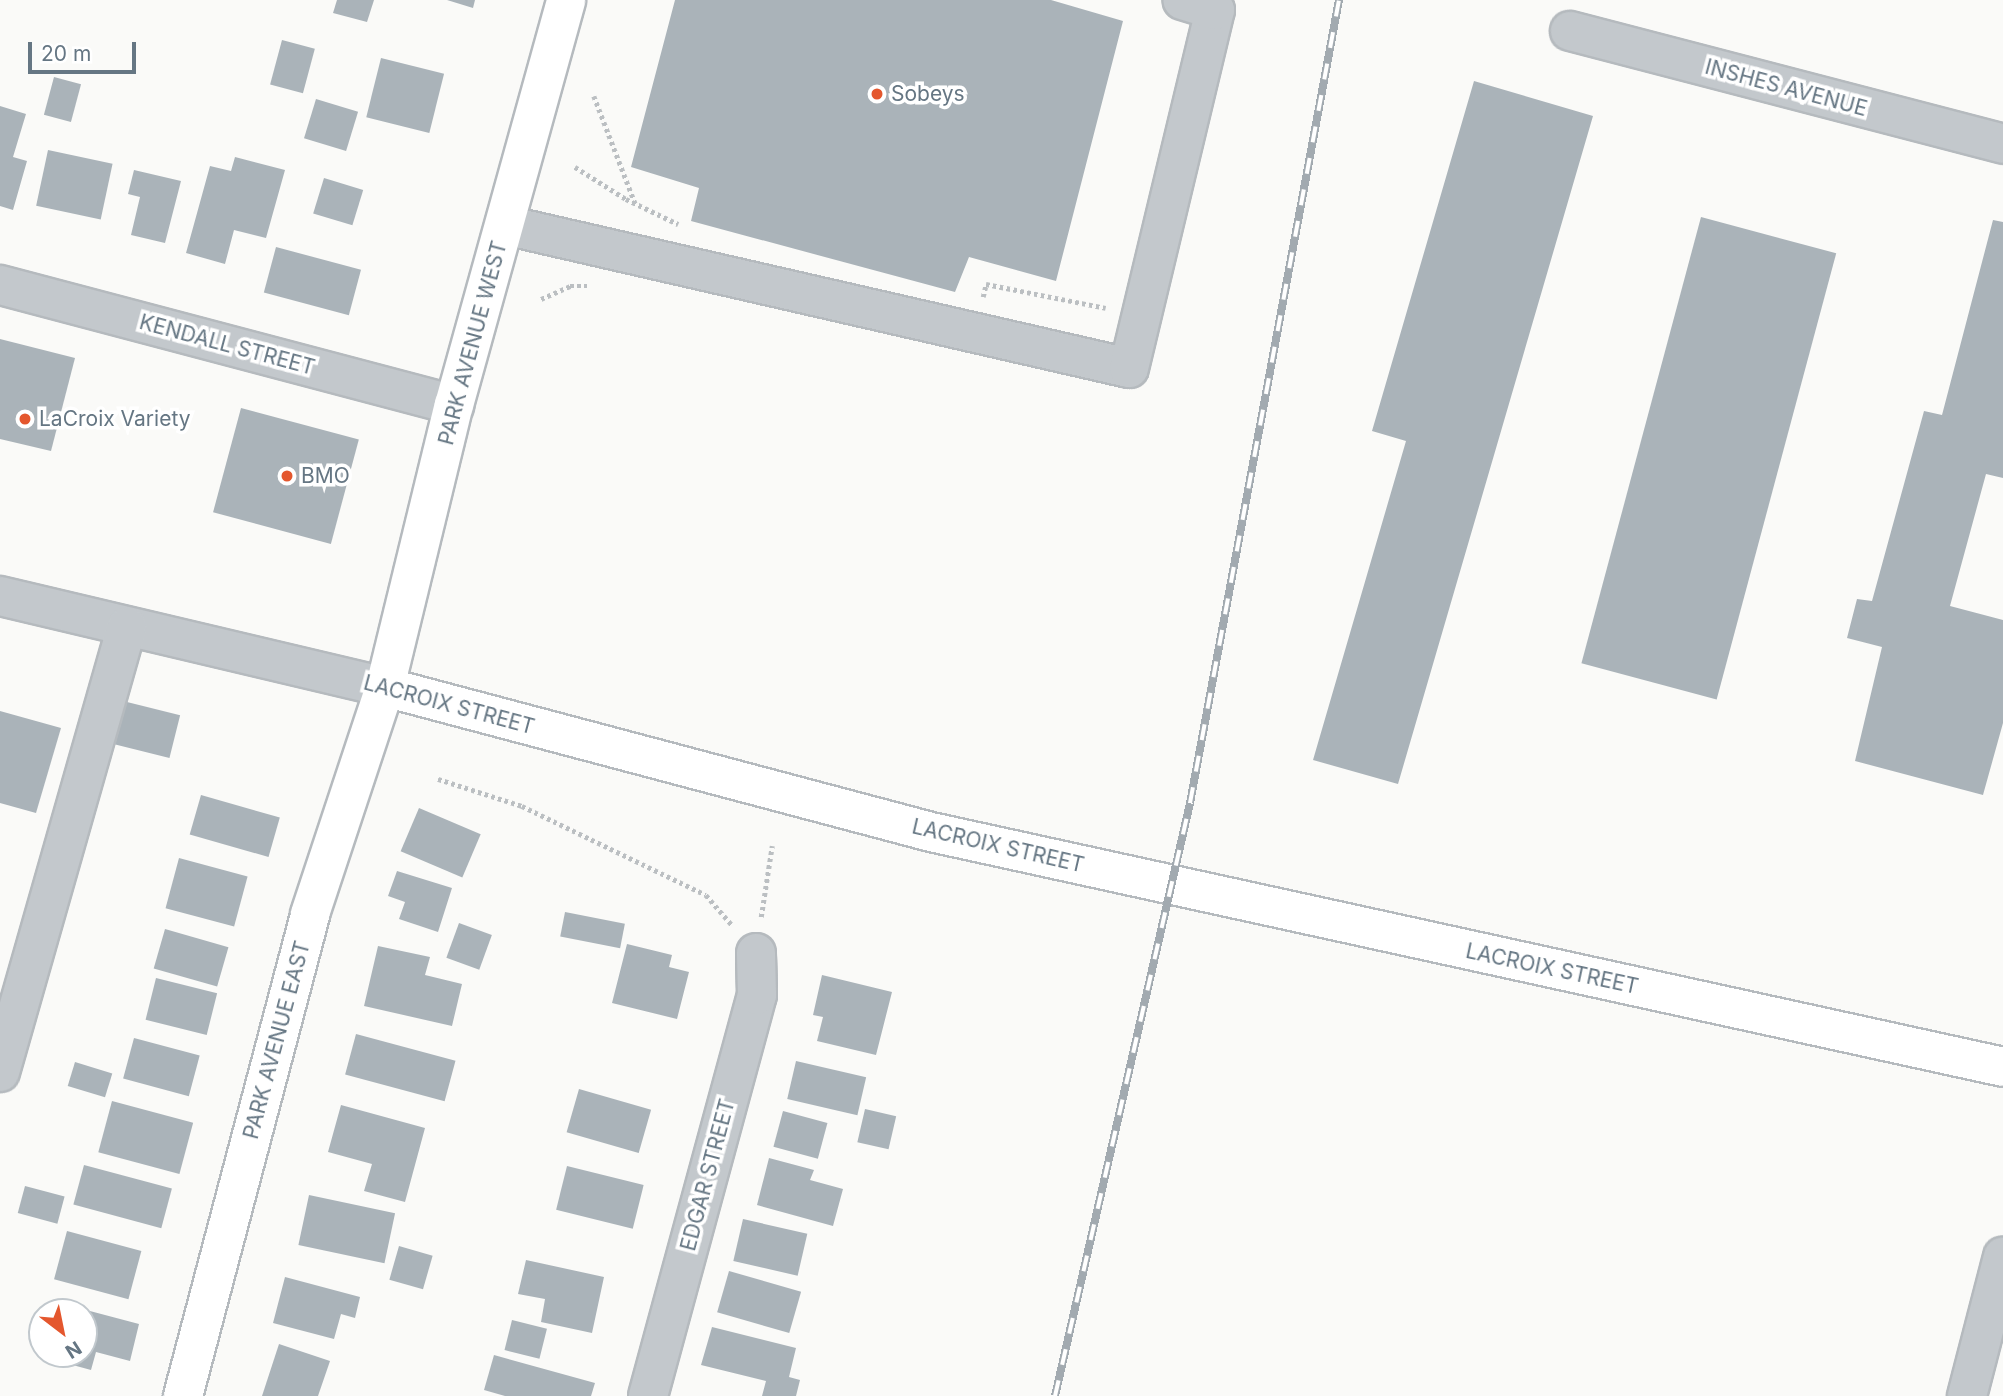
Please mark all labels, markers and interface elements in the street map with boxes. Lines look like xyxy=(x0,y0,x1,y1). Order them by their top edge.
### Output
scale bar xyxy=(32,28,140,72)
text: 20 m xyxy=(41,41,91,66)
street label: INSHES AVENUE xyxy=(1702,54,1870,122)
place label: Sobeys xyxy=(891,81,965,107)
marker: Sobeys xyxy=(869,86,885,102)
street label: PARK AVENUE WEST xyxy=(434,238,512,448)
street label: KENDALL STREET xyxy=(137,309,317,381)
place label: LaCroix Variety xyxy=(39,406,190,432)
marker: LaCroix Variety xyxy=(17,411,33,427)
place label: BMO xyxy=(301,463,350,489)
marker: BMO xyxy=(279,468,295,484)
street label: LACROIX STREET xyxy=(361,670,537,740)
street label: LACROIX STREET xyxy=(910,814,1086,878)
street label: PARK AVENUE EAST xyxy=(238,938,316,1142)
street label: LACROIX STREET xyxy=(1463,938,1641,1000)
street label: EDGAR STREET xyxy=(676,1096,740,1254)
north arrow xyxy=(28,1298,98,1368)
text: N xyxy=(61,1336,86,1363)

